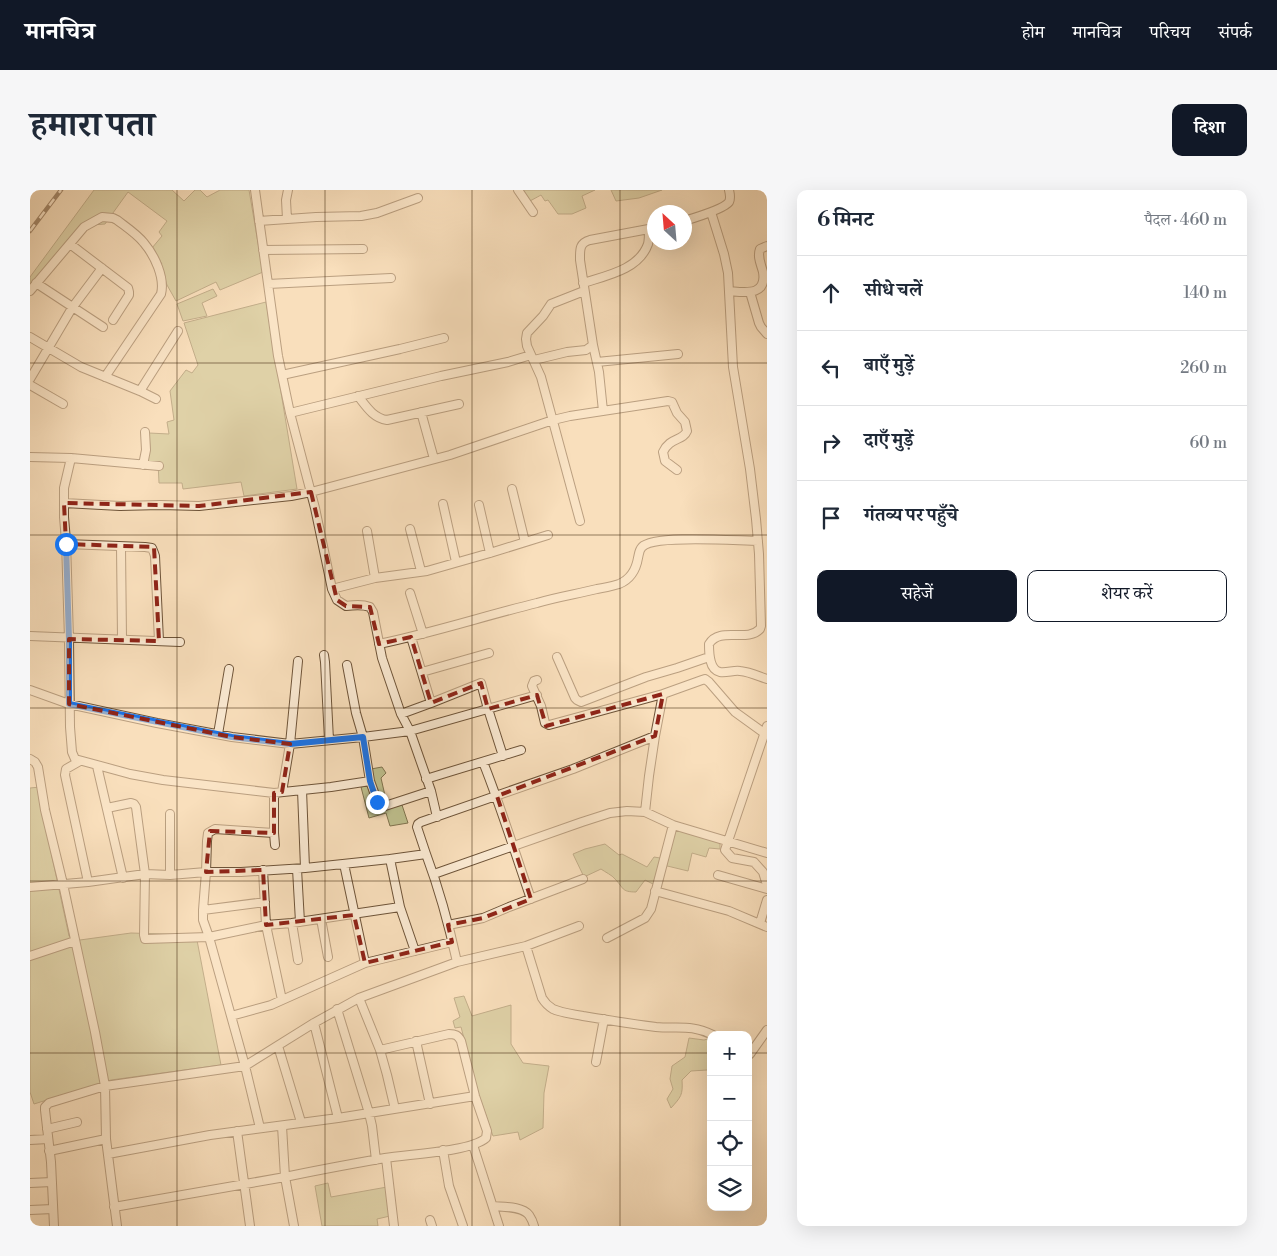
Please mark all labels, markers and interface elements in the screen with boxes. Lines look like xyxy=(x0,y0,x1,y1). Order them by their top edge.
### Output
text: मानचित्र xyxy=(25,17,95,47)
text: होम xyxy=(1022,21,1045,44)
text: मानचित्र xyxy=(1073,21,1121,44)
text: परिचय xyxy=(1149,21,1190,44)
text: संपर्क xyxy=(1218,21,1252,44)
text: हमारा पता xyxy=(30,104,155,147)
button: दिशा xyxy=(1172,104,1247,156)
north arrow xyxy=(647,205,692,250)
text: 6 मिनट xyxy=(817,207,873,233)
text: पैदल · 460 m xyxy=(1144,210,1227,230)
text: सीधे चलें xyxy=(864,278,922,302)
icon: ahead xyxy=(817,279,845,307)
text: 140 m xyxy=(1183,283,1227,303)
text: बाएँ मुड़ें xyxy=(864,353,914,377)
icon: left xyxy=(817,354,845,382)
text: 260 m xyxy=(1180,358,1227,378)
text: दाएँ मुड़ें xyxy=(864,428,914,452)
icon: right xyxy=(817,429,845,457)
text: 60 m xyxy=(1189,433,1227,453)
text: गंतव्य पर पहुँचे xyxy=(864,503,958,527)
icon: arrive xyxy=(817,504,845,532)
route start xyxy=(55,533,78,556)
button: सहेजें xyxy=(817,570,1017,622)
button: शेयर करें xyxy=(1027,570,1227,622)
route end xyxy=(366,791,389,814)
map controls xyxy=(707,1031,752,1211)
button: + xyxy=(707,1031,752,1076)
button: − xyxy=(707,1076,752,1121)
button: locate xyxy=(707,1121,752,1166)
button: layers xyxy=(707,1166,752,1211)

